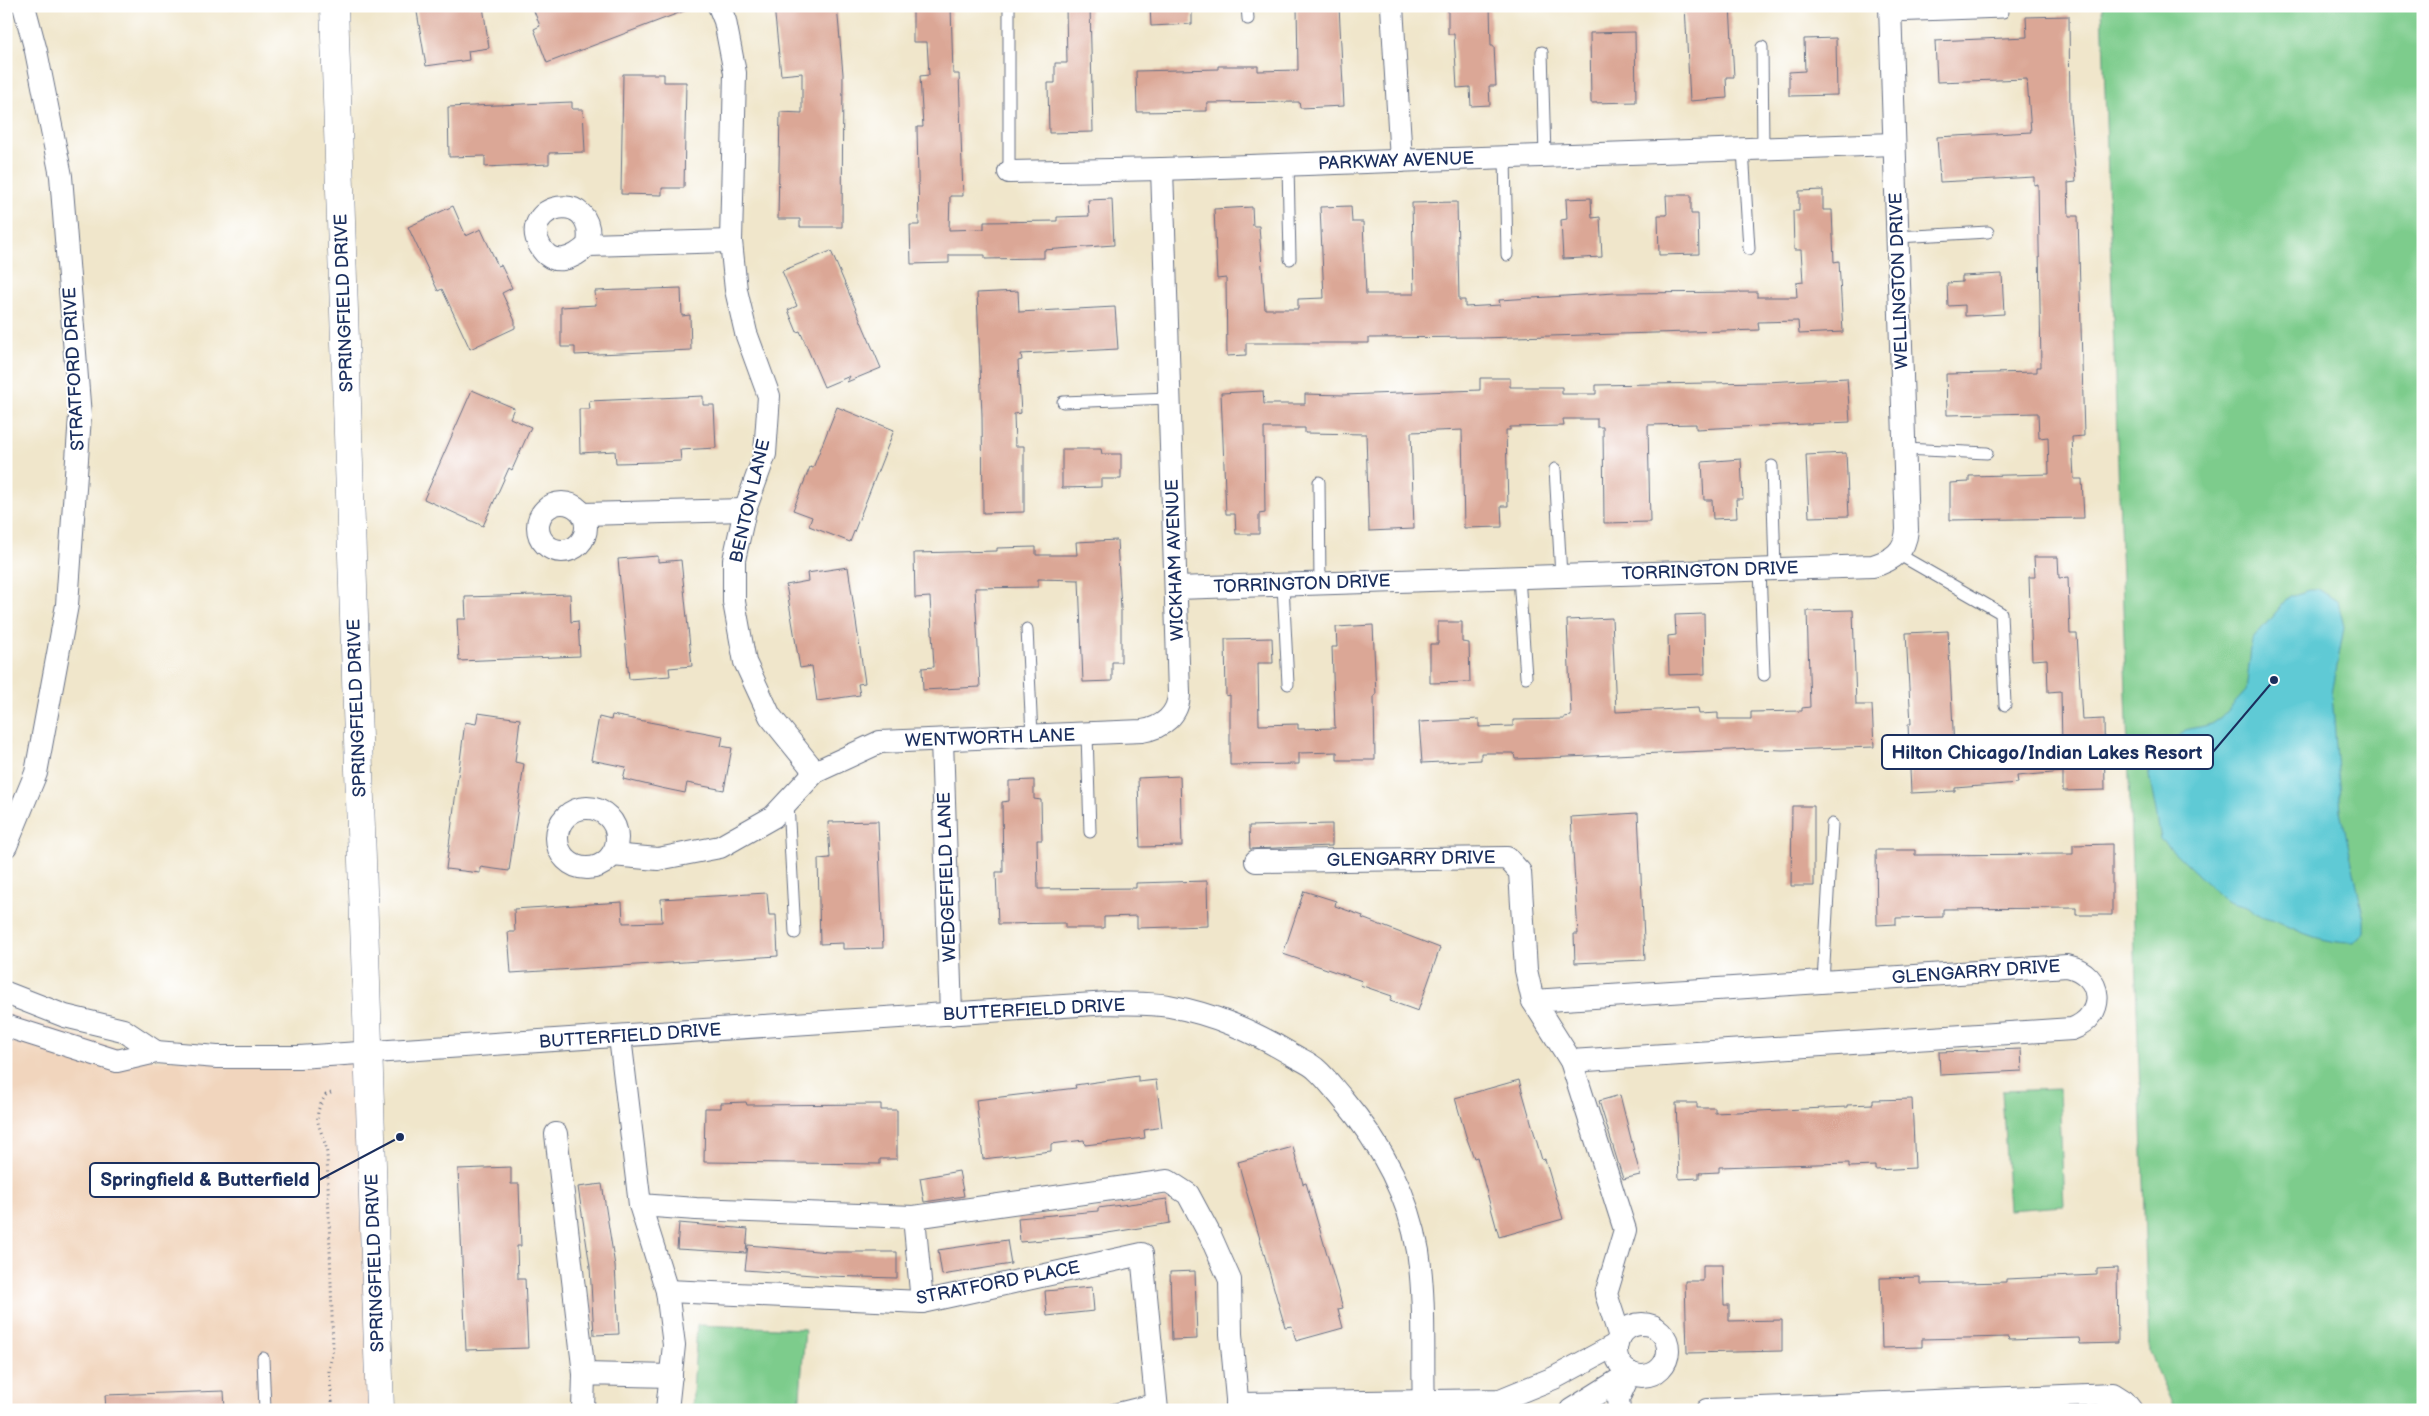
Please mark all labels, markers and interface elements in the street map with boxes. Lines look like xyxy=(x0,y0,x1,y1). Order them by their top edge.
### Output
street label: PARKWAY AVENUE xyxy=(1318,148,1475,174)
street label: WELLINGTON DRIVE xyxy=(1885,192,1913,370)
street label: SPRINGFIELD DRIVE xyxy=(330,213,358,393)
street label: STRATFORD DRIVE xyxy=(59,287,89,451)
street label: BENTON LANE xyxy=(726,437,774,565)
street label: WICKHAM AVENUE xyxy=(1162,479,1188,641)
street label: TORRINGTON DRIVE xyxy=(1621,557,1799,585)
street label: TORRINGTON DRIVE xyxy=(1213,570,1391,598)
street label: SPRINGFIELD DRIVE xyxy=(343,618,371,798)
street label: WENTWORTH LANE xyxy=(904,725,1076,751)
callout: Hilton Chicago/Indian Lakes Resort xyxy=(1882,735,2213,769)
text: Hilton Chicago/Indian Lakes Resort xyxy=(1892,742,2203,765)
street label: WEDGEFIELD LANE xyxy=(934,792,960,962)
street label: GLENGARRY DRIVE xyxy=(1326,847,1496,871)
street label: GLENGARRY DRIVE xyxy=(1891,956,2061,988)
street label: BUTTERFIELD DRIVE xyxy=(942,995,1126,1025)
street label: BUTTERFIELD DRIVE xyxy=(538,1019,722,1053)
callout: Springfield & Butterfield xyxy=(90,1163,319,1197)
text: Springfield & Butterfield xyxy=(100,1169,310,1192)
street label: SPRINGFIELD DRIVE xyxy=(361,1173,389,1353)
street label: STRATFORD PLACE xyxy=(914,1257,1082,1309)

